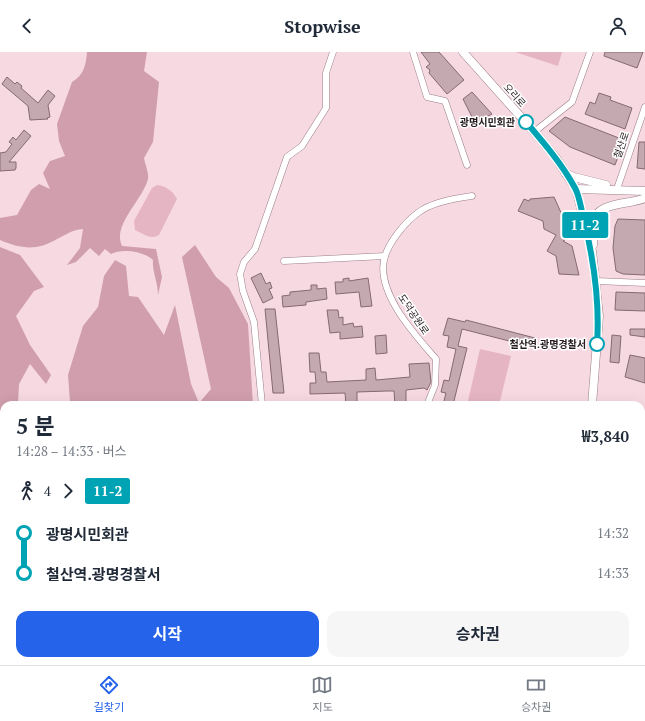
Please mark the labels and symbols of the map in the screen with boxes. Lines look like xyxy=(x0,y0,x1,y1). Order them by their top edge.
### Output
street label: 오리로 xyxy=(501,81,529,110)
marker: 광명시민회관 xyxy=(518,114,534,130)
place label: 광명시민회관 xyxy=(460,116,515,129)
street label: 철산로 xyxy=(611,130,632,160)
line badge: 11-2 xyxy=(557,212,613,238)
street label: 도덕공원로 xyxy=(395,292,432,337)
marker: 철산역.광명경찰서 xyxy=(589,336,605,352)
place label: 철산역.광명경찰서 xyxy=(509,338,586,351)

